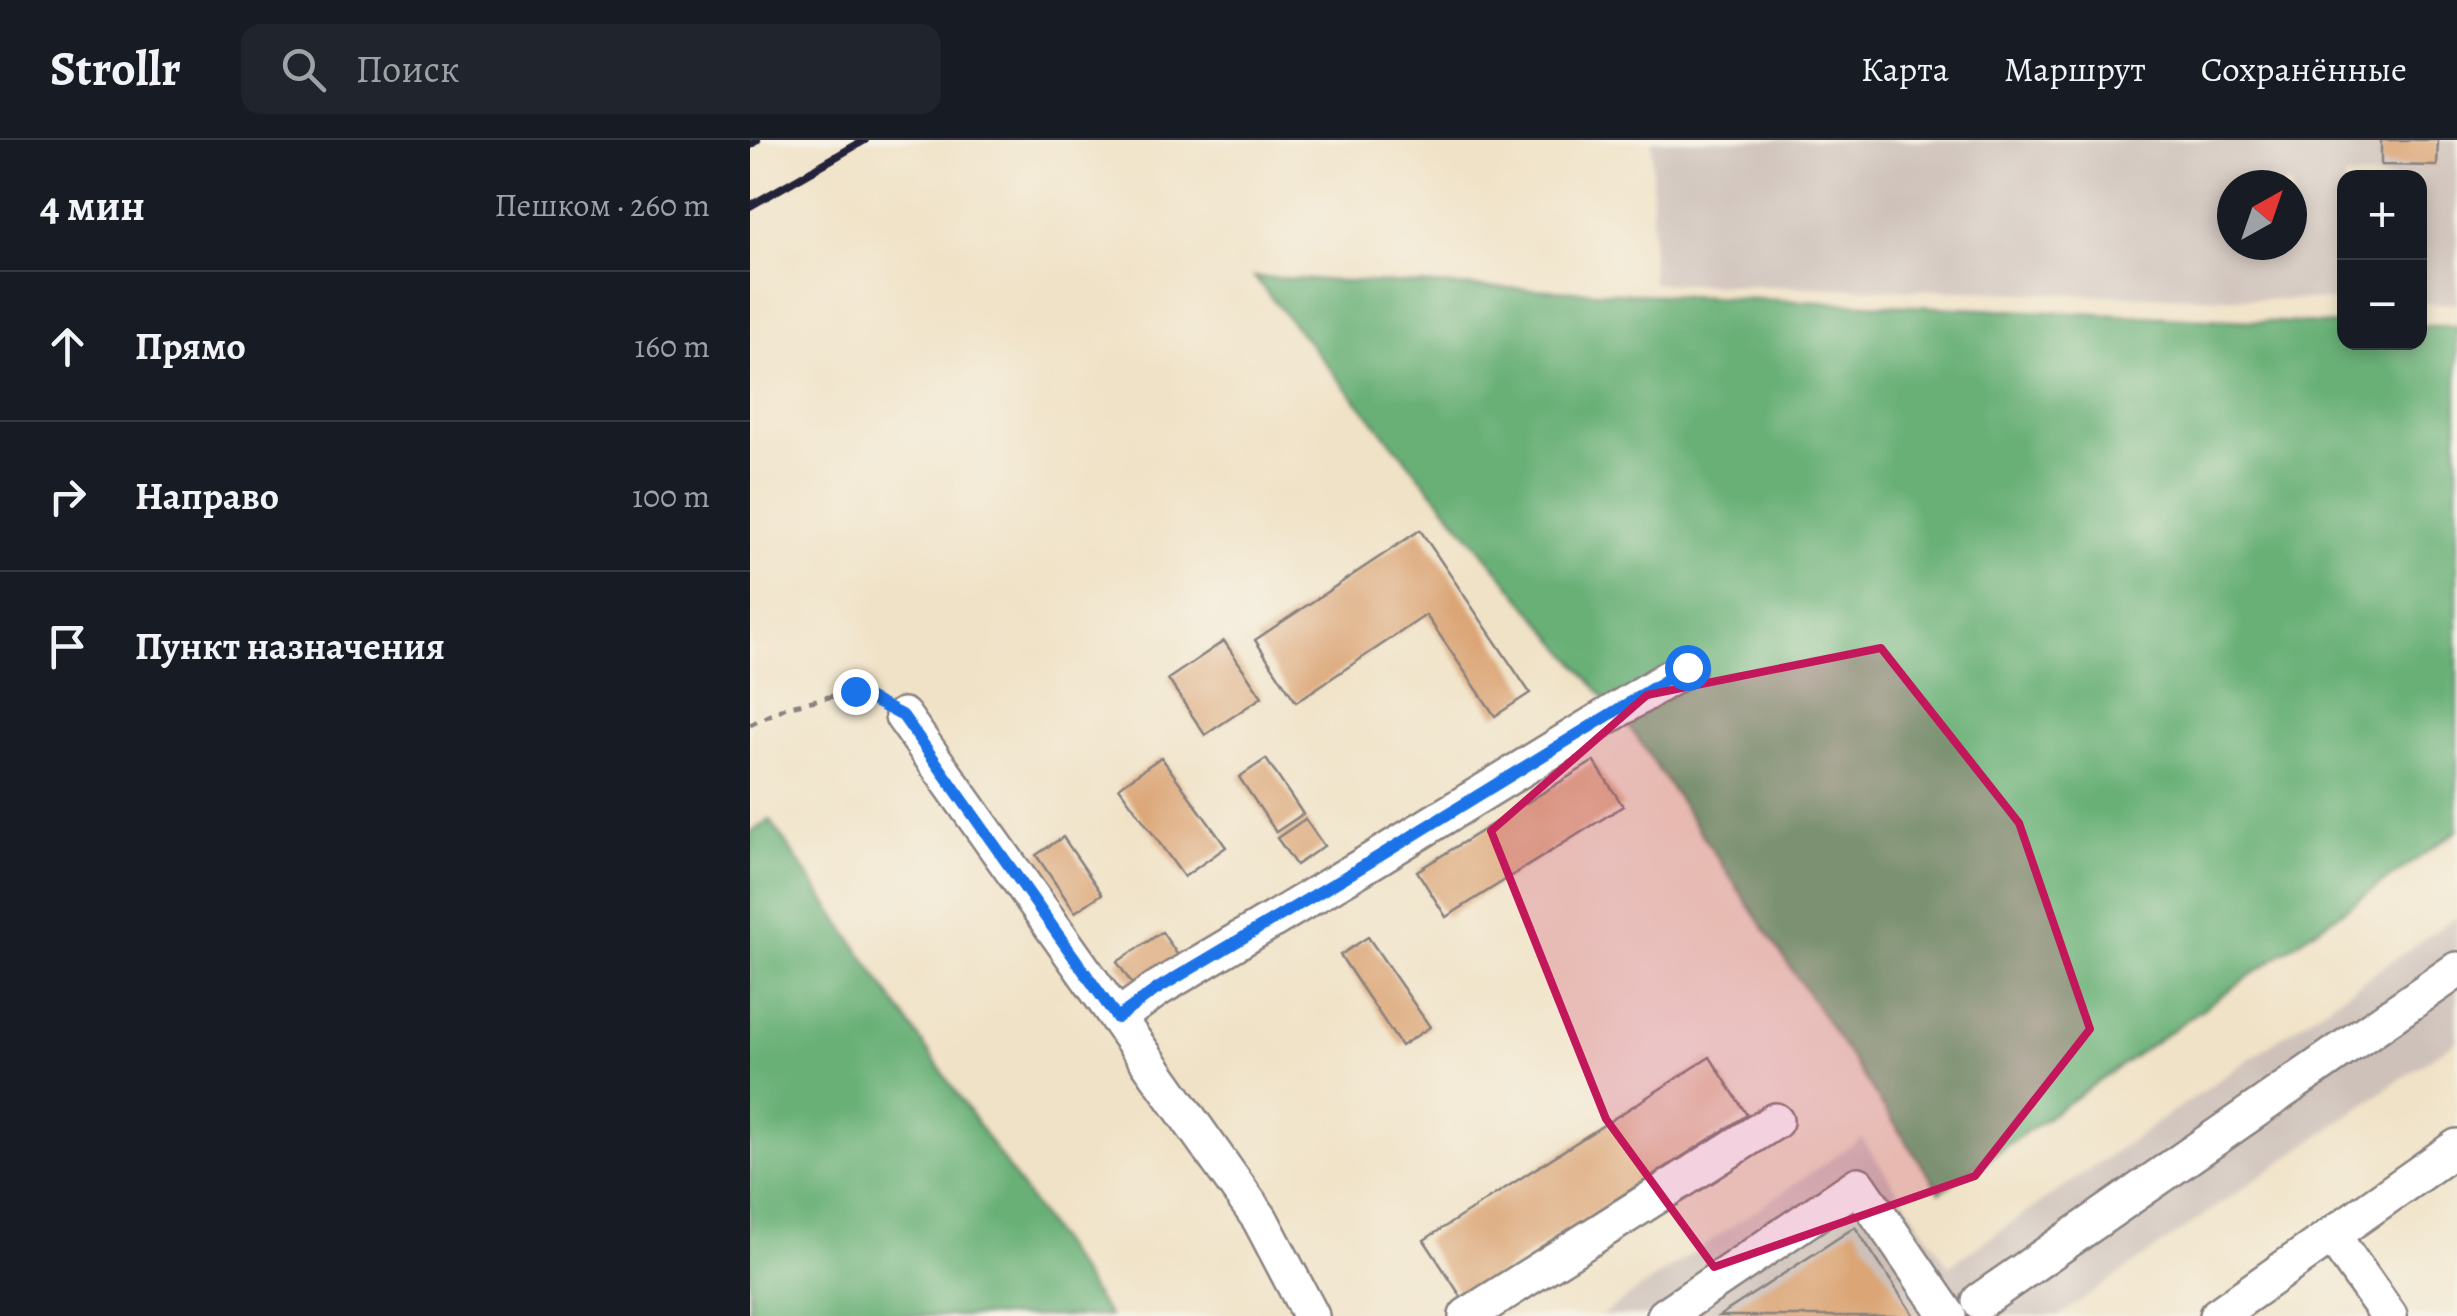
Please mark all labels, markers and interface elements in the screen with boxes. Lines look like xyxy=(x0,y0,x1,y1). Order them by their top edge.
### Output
search box xyxy=(241,24,941,114)
text: Strollr xyxy=(50,36,181,102)
icon: search xyxy=(276,42,331,97)
text: Поиск xyxy=(356,43,460,95)
text: Карта xyxy=(1861,45,1949,93)
text: Маршрут xyxy=(2004,45,2146,93)
text: Сохранённые xyxy=(2201,45,2407,93)
north arrow xyxy=(2217,170,2307,260)
map controls xyxy=(2337,170,2427,350)
button: + xyxy=(2337,170,2427,260)
text: 4 мин xyxy=(40,177,145,234)
text: Пешком · 260 m xyxy=(495,183,710,227)
button: − xyxy=(2337,260,2427,350)
icon: ahead xyxy=(40,319,95,374)
text: Прямо xyxy=(135,320,246,372)
text: 160 m xyxy=(634,324,710,368)
icon: right xyxy=(40,469,95,524)
text: Направо xyxy=(135,470,279,522)
text: 100 m xyxy=(632,474,710,518)
icon: arrive xyxy=(40,619,95,674)
text: Пункт назначения xyxy=(135,620,445,672)
route start xyxy=(1665,645,1711,691)
route end xyxy=(833,669,879,715)

